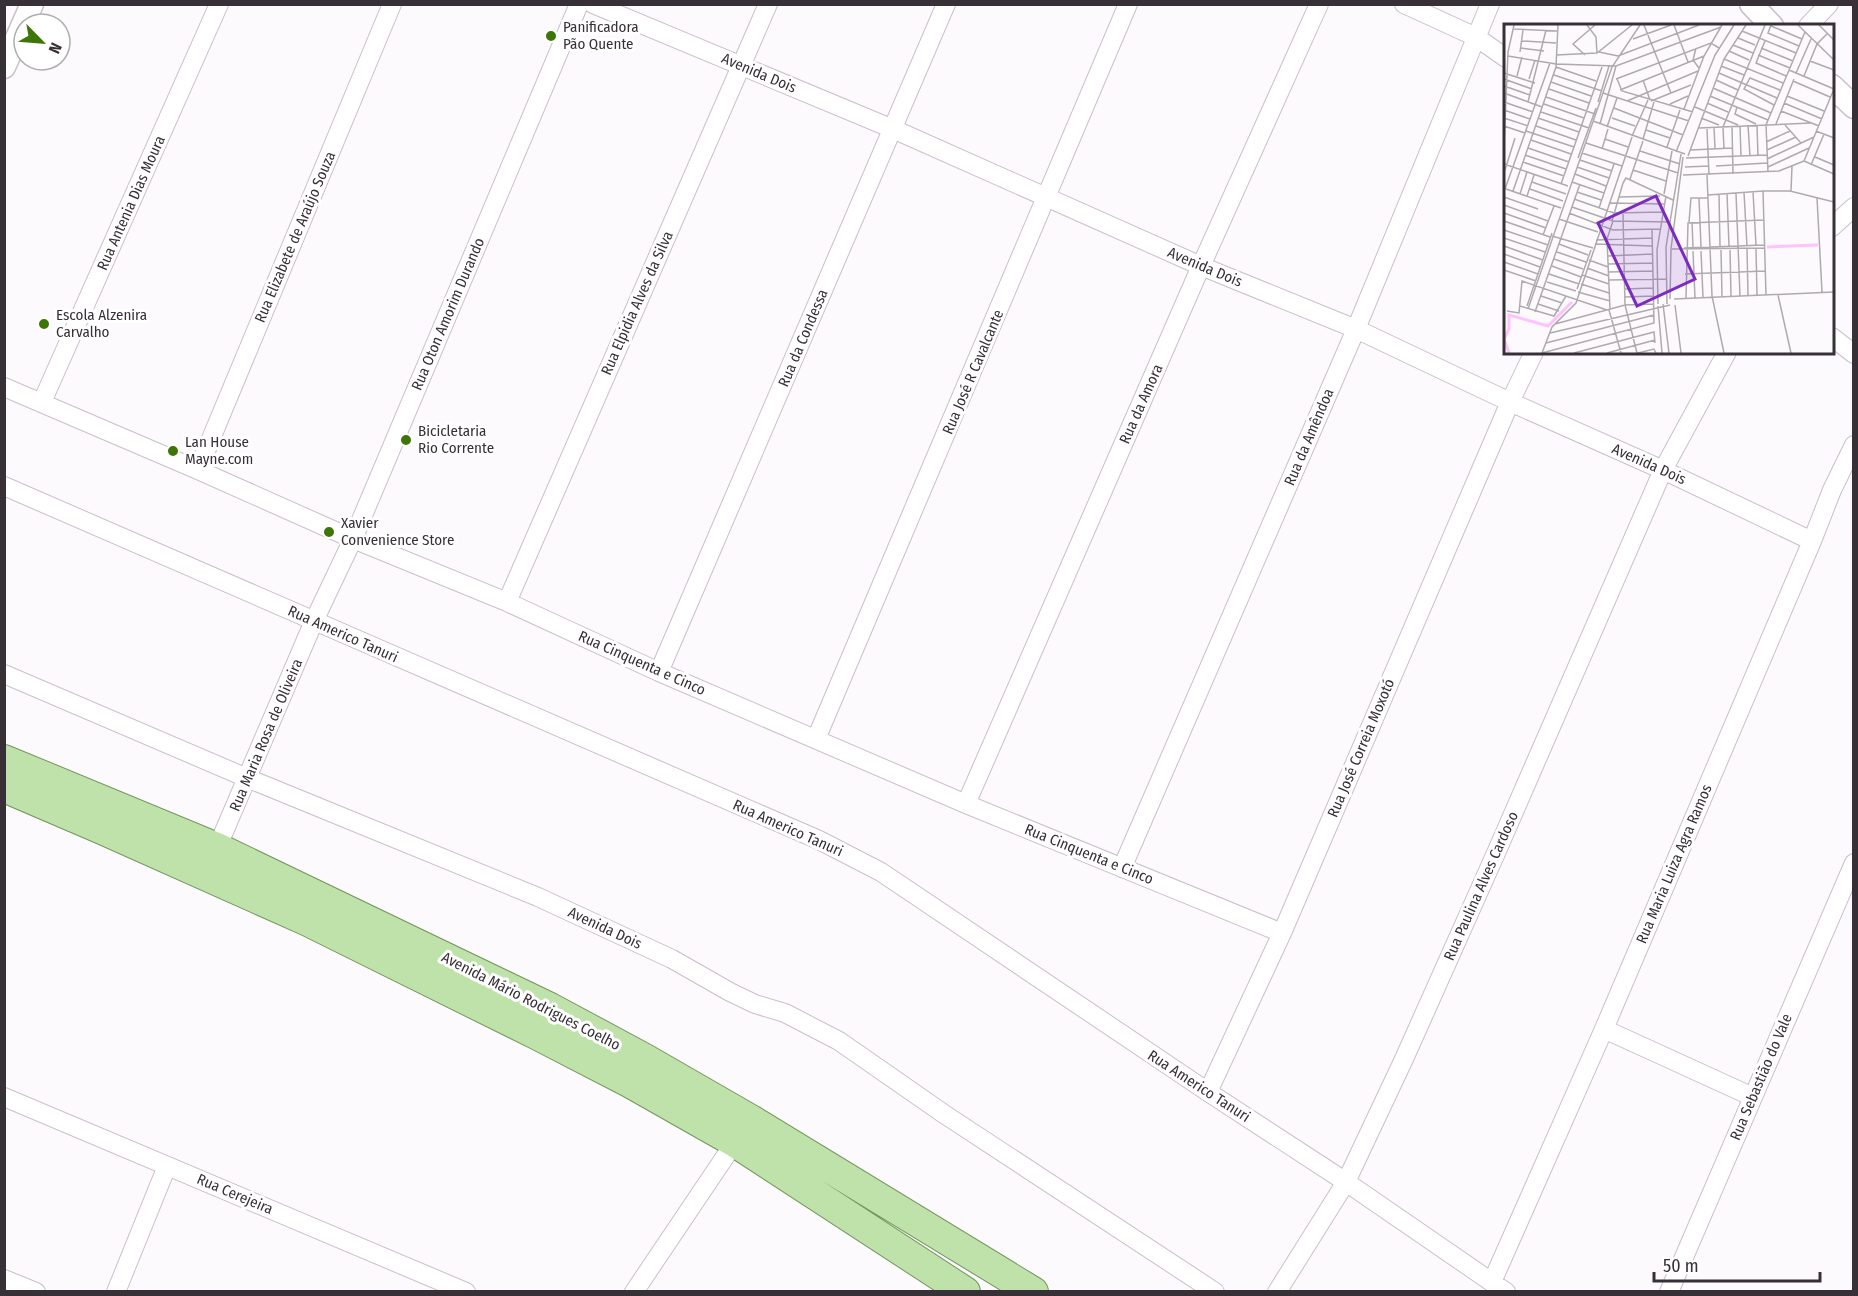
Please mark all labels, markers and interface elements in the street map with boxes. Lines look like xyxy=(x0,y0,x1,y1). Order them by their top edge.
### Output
north arrow xyxy=(12,12,72,72)
place label: Panificadora Pão Quente xyxy=(563,18,639,53)
inset map xyxy=(1504,24,1834,354)
marker: Panificadora Pão Quente xyxy=(544,29,558,43)
text: N xyxy=(45,40,66,56)
street label: Avenida Dois xyxy=(719,49,799,97)
street label: Rua Antenia Dias Moura xyxy=(93,133,169,273)
street label: Rua Elizabete de Araújo Souza xyxy=(251,149,339,325)
street label: Rua Elpidia Alves da Silva xyxy=(597,228,677,378)
street label: Rua Oton Amorim Durando xyxy=(408,235,488,393)
street label: Avenida Dois xyxy=(1165,243,1245,291)
street label: Rua da Condessa xyxy=(774,286,832,390)
place label: Escola Alzenira Carvalho xyxy=(56,306,147,341)
street label: Rua José R Cavalcante xyxy=(939,307,1007,437)
marker: Escola Alzenira Carvalho xyxy=(37,317,51,331)
street label: Rua da Amora xyxy=(1115,361,1167,447)
street label: Rua da Amêndoa xyxy=(1280,386,1338,488)
place label: Bicicletaria Rio Corrente xyxy=(418,422,494,457)
place label: Lan House Mayne.com xyxy=(185,433,253,468)
marker: Bicicletaria Rio Corrente xyxy=(399,433,413,447)
street label: Avenida Dois xyxy=(1609,440,1689,488)
marker: Lan House Mayne.com xyxy=(166,444,180,458)
place label: Xavier Convenience Store xyxy=(341,514,454,549)
marker: Xavier Convenience Store xyxy=(322,525,336,539)
street label: Rua Americo Tanuri xyxy=(285,602,401,666)
street label: Rua Cinquenta e Cinco xyxy=(576,627,708,699)
street label: Rua Maria Rosa de Oliveira xyxy=(226,656,306,814)
street label: Rua José Correia Moxotó xyxy=(1324,676,1398,820)
street label: Rua Maria Luiza Agra Ramos xyxy=(1632,782,1716,946)
street label: Rua Americo Tanuri xyxy=(730,796,846,860)
street label: Rua Paulina Alves Cardoso xyxy=(1440,809,1522,963)
street label: Rua Cinquenta e Cinco xyxy=(1022,820,1156,888)
street label: Avenida Dois xyxy=(565,903,645,953)
street label: Avenida Mário Rodrigues Coelho xyxy=(439,948,624,1054)
street label: Rua Sebastião do Vale xyxy=(1726,1011,1796,1143)
street label: Rua Americo Tanuri xyxy=(1144,1046,1254,1126)
street label: Rua Cerejeira xyxy=(194,1170,276,1218)
scale bar xyxy=(1654,1245,1820,1283)
text: 50 m xyxy=(1663,1255,1699,1277)

